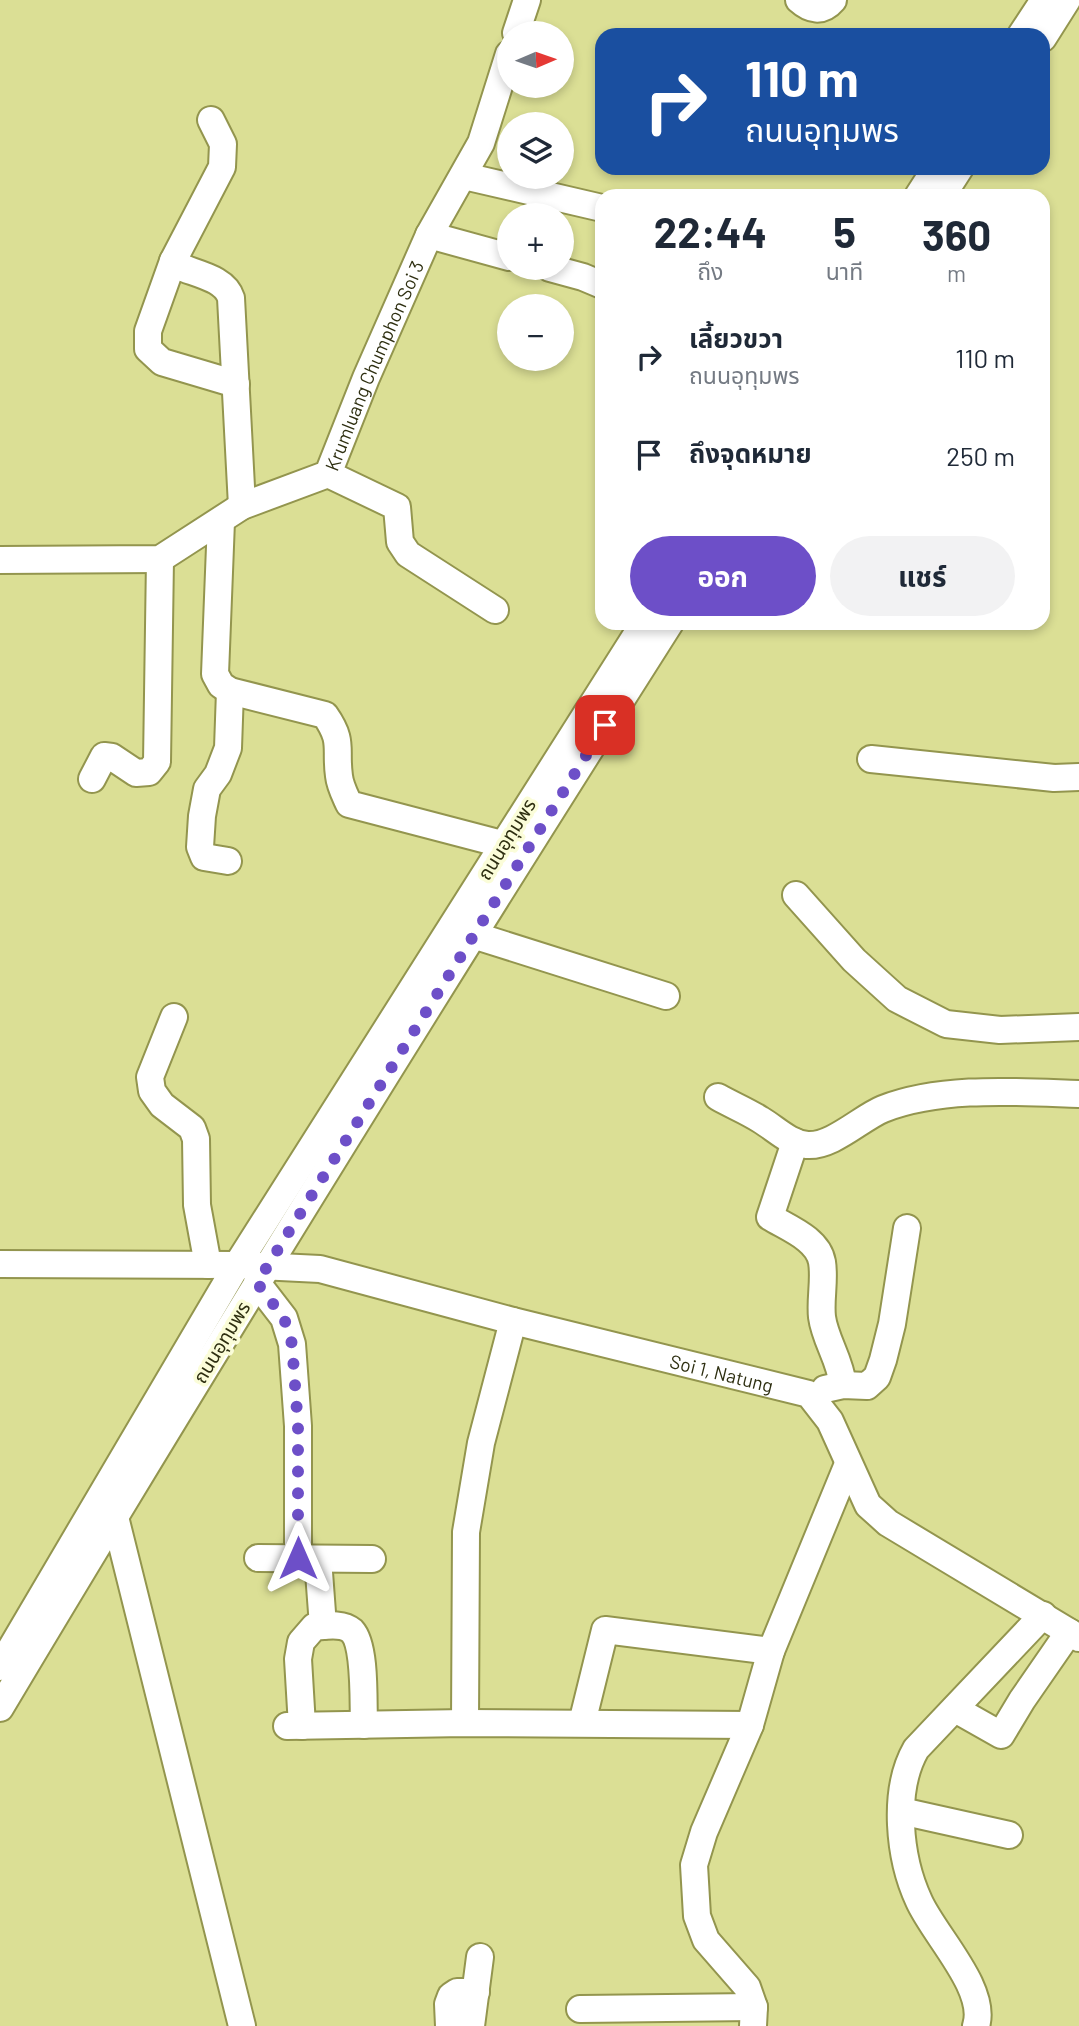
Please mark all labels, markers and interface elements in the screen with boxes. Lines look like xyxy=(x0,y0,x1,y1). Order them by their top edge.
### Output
north arrow xyxy=(497,21,574,98)
map controls xyxy=(497,21,574,371)
text: 110 m xyxy=(745,48,859,107)
icon: right xyxy=(630,56,721,147)
text: ถนนอุทุมพร xyxy=(745,110,899,148)
button: layers xyxy=(497,112,574,189)
button: + xyxy=(497,203,574,280)
text: 22:44 xyxy=(654,206,767,256)
text: 5 xyxy=(833,206,856,256)
text: 360 xyxy=(922,209,991,259)
street label: Krumluang Chumphon Soi 3 xyxy=(319,257,428,474)
text: ถึง xyxy=(697,257,723,285)
text: นาที xyxy=(826,257,863,285)
text: m xyxy=(947,259,966,287)
button: − xyxy=(497,294,574,371)
text: เลี้ยวขวา xyxy=(689,322,783,353)
icon: right xyxy=(630,338,668,376)
text: 110 m xyxy=(955,342,1015,373)
text: ถนนอุทุมพร xyxy=(689,361,800,389)
icon: arrive xyxy=(630,436,668,474)
text: ถึงจุดหมาย xyxy=(689,437,812,468)
text: 250 m xyxy=(946,440,1015,471)
button: ออก xyxy=(630,536,816,616)
button: แชร์ xyxy=(830,536,1015,616)
pin xyxy=(575,695,635,755)
icon: arrive xyxy=(586,706,624,744)
street label: ถนนอุทุมพร xyxy=(472,794,541,884)
street label: ถนนอุทุมพร xyxy=(188,1297,255,1388)
street label: Soi 1, Natung xyxy=(668,1349,776,1396)
position arrow xyxy=(261,1521,335,1595)

